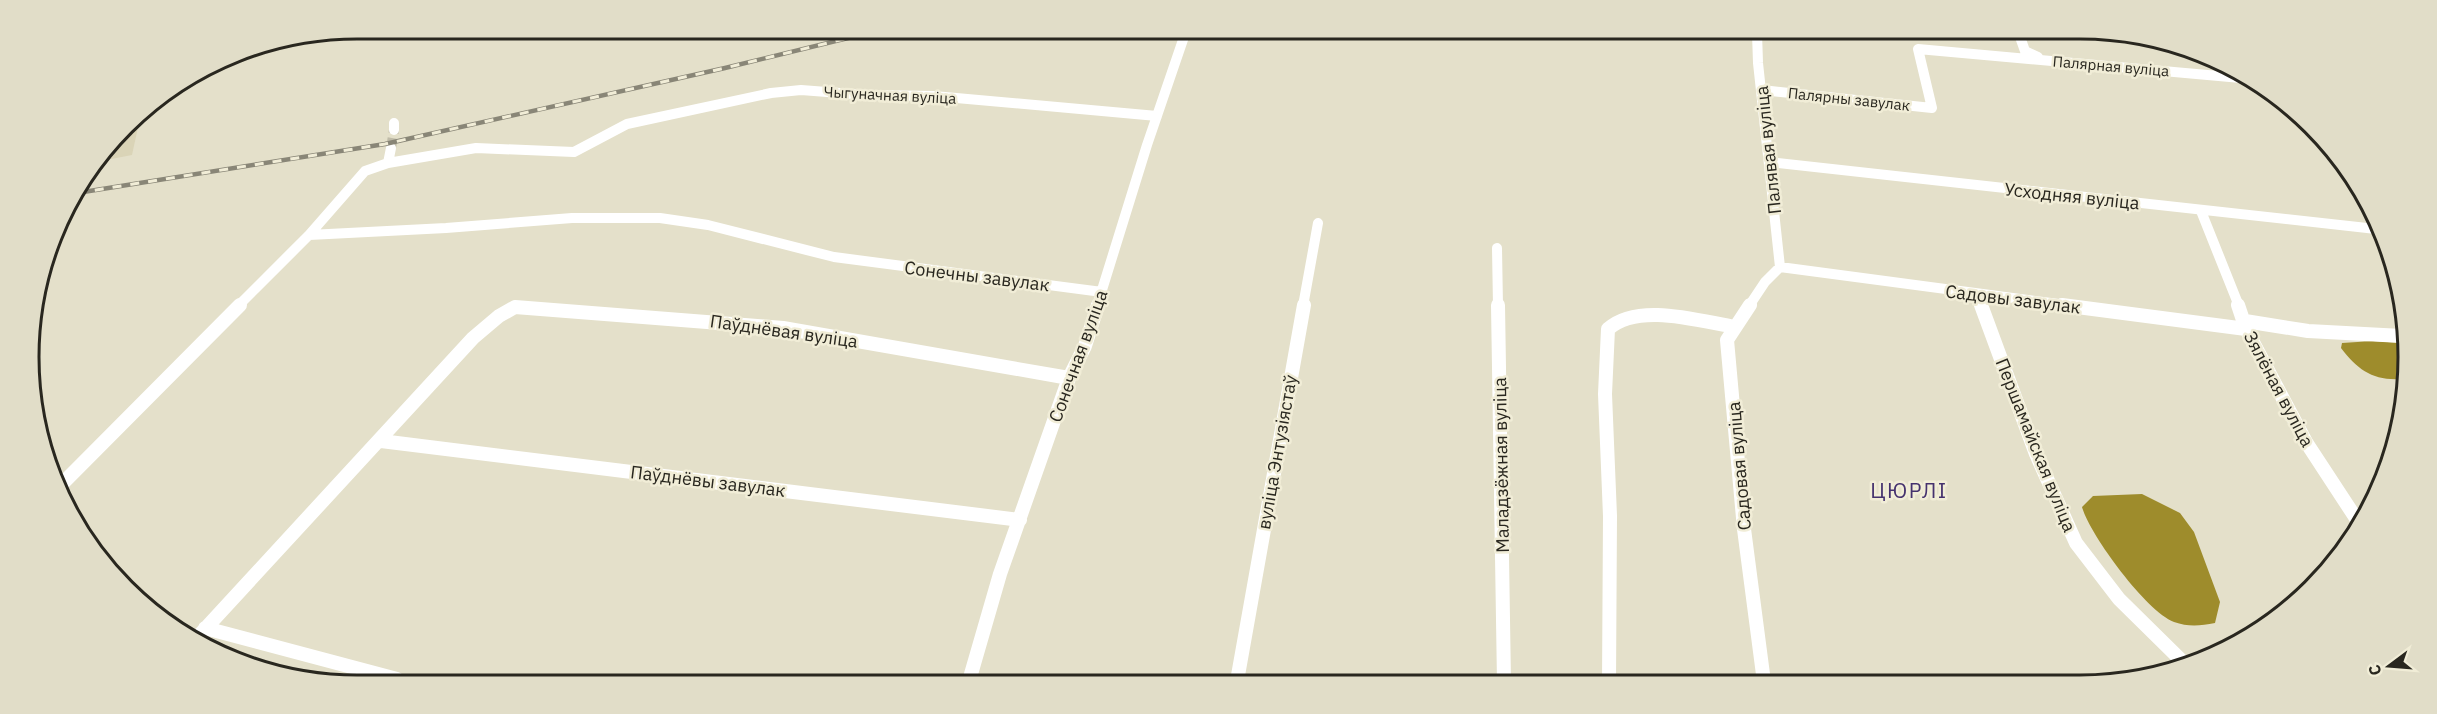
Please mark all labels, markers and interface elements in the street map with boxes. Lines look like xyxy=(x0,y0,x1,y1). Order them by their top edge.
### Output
street label: Палярная вуліца xyxy=(2052,51,2170,81)
street label: Чыгуначная вуліца xyxy=(823,82,957,108)
street label: Палярны завулак xyxy=(1787,83,1911,115)
street label: Палявая вуліца xyxy=(1750,84,1786,215)
street label: Усходняя вуліца xyxy=(2003,177,2141,215)
street label: Сонечны завулак xyxy=(903,256,1051,296)
street label: Садовы завулак xyxy=(1944,279,2082,319)
street label: Сонечная вуліца xyxy=(1043,286,1113,425)
street label: Паўднёвая вуліца xyxy=(709,309,860,353)
street label: Зялёная вуліца xyxy=(2239,327,2319,451)
street label: Першамайская вуліца xyxy=(1991,355,2082,536)
street label: вуліца Энтузіястаў xyxy=(1252,373,1302,531)
street label: Маладзёжная вуліца xyxy=(1488,377,1514,553)
street label: Садовая вуліца xyxy=(1722,400,1756,531)
street label: Паўднёвы завулак xyxy=(629,460,787,502)
district label: ЦЮРЛІ xyxy=(1870,476,1948,504)
north arrow xyxy=(2359,636,2419,696)
text: С xyxy=(2364,662,2386,678)

